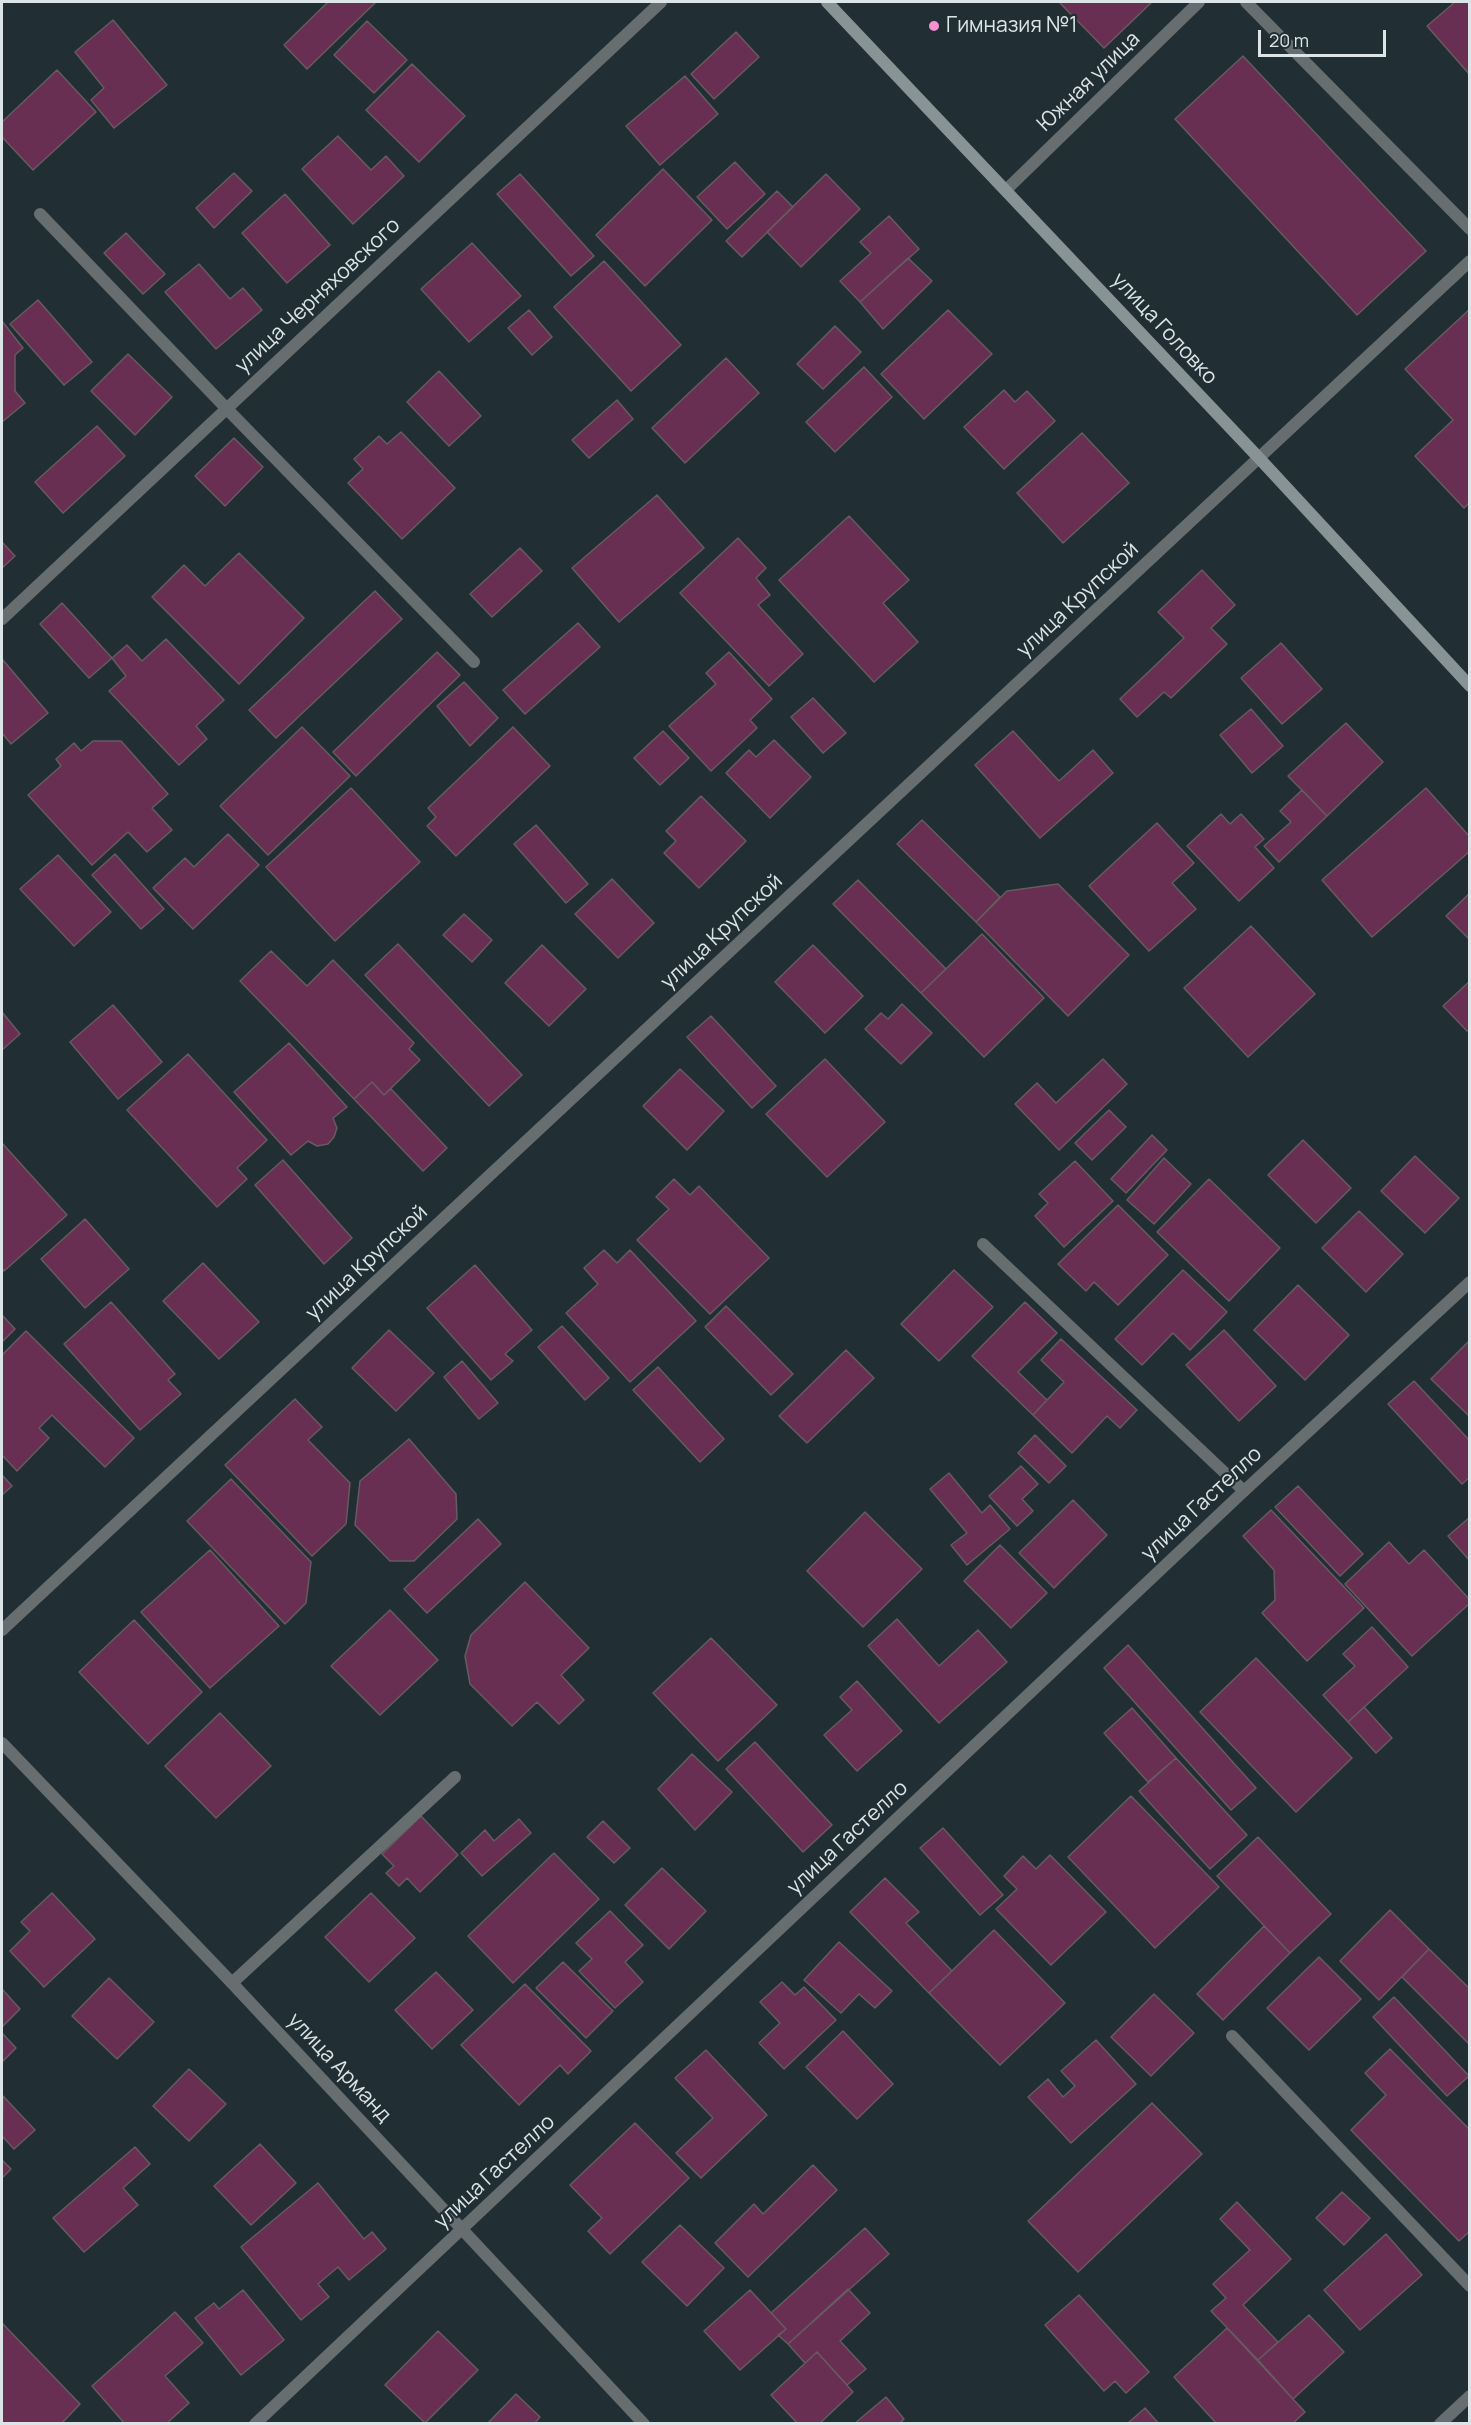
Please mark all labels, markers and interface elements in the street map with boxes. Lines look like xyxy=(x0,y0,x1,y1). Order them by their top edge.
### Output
place label: Гимназия №1 xyxy=(946,13,1077,39)
scale bar xyxy=(1261,18,1388,56)
marker: Гимназия №1 xyxy=(927,19,941,33)
street label: Южная улица xyxy=(1033,27,1145,137)
text: 20 m xyxy=(1269,28,1309,52)
street label: улица Черняховского xyxy=(230,213,406,379)
street label: улица Головко xyxy=(1106,268,1222,390)
street label: улица Крупской xyxy=(1012,537,1144,663)
street label: улица Крупской xyxy=(656,869,788,995)
street label: улица Крупской xyxy=(301,1200,433,1326)
street label: улица Гастелло xyxy=(1136,1442,1268,1566)
street label: улица Гастелло xyxy=(782,1776,914,1900)
street label: улица Арманд xyxy=(282,2008,396,2128)
street label: улица Гастелло xyxy=(429,2110,561,2234)

